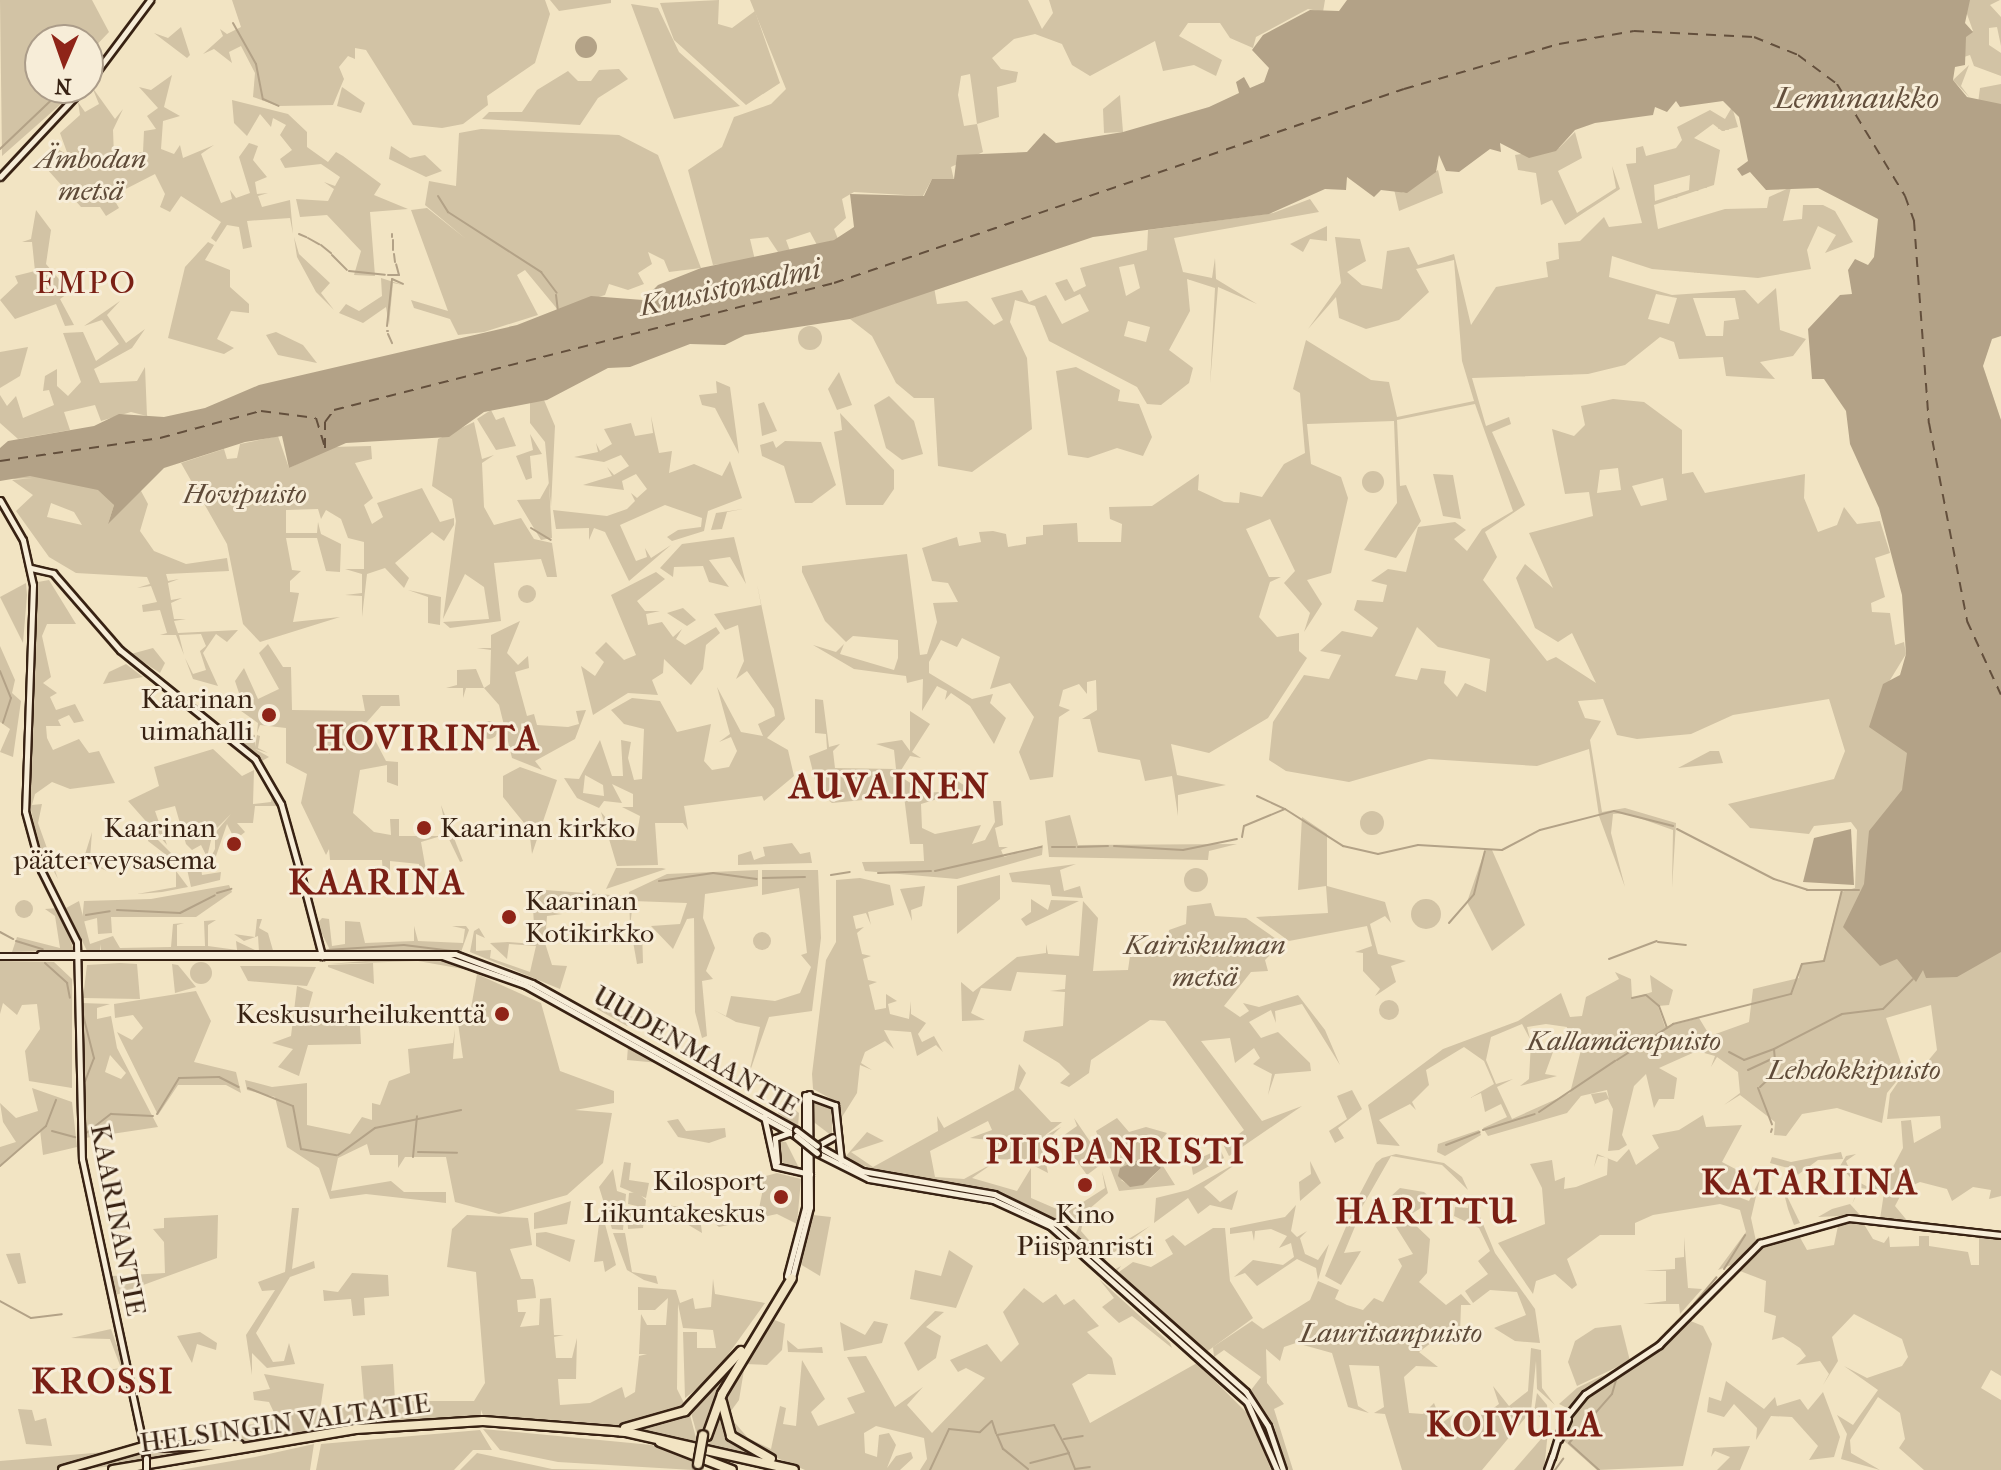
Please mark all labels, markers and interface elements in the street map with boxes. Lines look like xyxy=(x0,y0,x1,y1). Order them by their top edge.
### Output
north arrow xyxy=(24,24,104,104)
text: N xyxy=(54,73,72,99)
water label: Lemunaukko xyxy=(1775,81,1939,117)
park label: Ämbodan metsä xyxy=(36,142,146,208)
water label: Kuusistonsalmi xyxy=(636,251,824,325)
district label: EMPO xyxy=(35,264,137,302)
park label: Hovipuisto xyxy=(183,477,307,511)
place label: Kaarinan uimahalli xyxy=(140,682,253,748)
marker: Kaarinan uimahalli xyxy=(260,706,278,724)
district label: HOVIRINTA xyxy=(315,717,541,761)
district label: AUVAINEN xyxy=(789,765,991,809)
place label: Kaarinan pääterveysasema xyxy=(14,811,216,877)
place label: Kaarinan kirkko xyxy=(440,811,635,845)
marker: Kaarinan kirkko xyxy=(415,819,433,837)
marker: Kaarinan pääterveysasema xyxy=(223,833,245,855)
district label: KAARINA xyxy=(288,861,466,905)
place label: Kaarinan Kotikirkko xyxy=(525,884,654,950)
marker: Kaarinan Kotikirkko xyxy=(500,908,518,926)
park label: Kairiskulman metsä xyxy=(1124,928,1286,994)
street label: UUDENMAANTIE xyxy=(587,978,805,1124)
place label: Keskusurheilukenttä xyxy=(236,997,486,1031)
marker: Keskusurheilukenttä xyxy=(493,1005,511,1023)
park label: Kallamäenpuisto xyxy=(1527,1024,1721,1058)
park label: Lehdokkipuisto xyxy=(1767,1053,1941,1087)
street label: KAARINANTIE xyxy=(83,1121,153,1319)
district label: PIISPANRISTI xyxy=(986,1130,1246,1174)
district label: KATARIINA xyxy=(1701,1161,1919,1205)
place label: Kilosport Liikuntakeskus xyxy=(584,1164,765,1230)
marker: Kino Piispanristi xyxy=(1076,1176,1094,1194)
marker: Kilosport Liikuntakeskus xyxy=(772,1188,790,1206)
district label: HARITTU xyxy=(1335,1190,1519,1234)
place label: Kino Piispanristi xyxy=(1017,1197,1153,1263)
park label: Lauritsanpuisto xyxy=(1300,1316,1482,1350)
district label: KROSSI xyxy=(32,1360,174,1404)
street label: HELSINGIN VALTATIE xyxy=(137,1386,433,1460)
district label: KOIVULA xyxy=(1426,1403,1604,1447)

